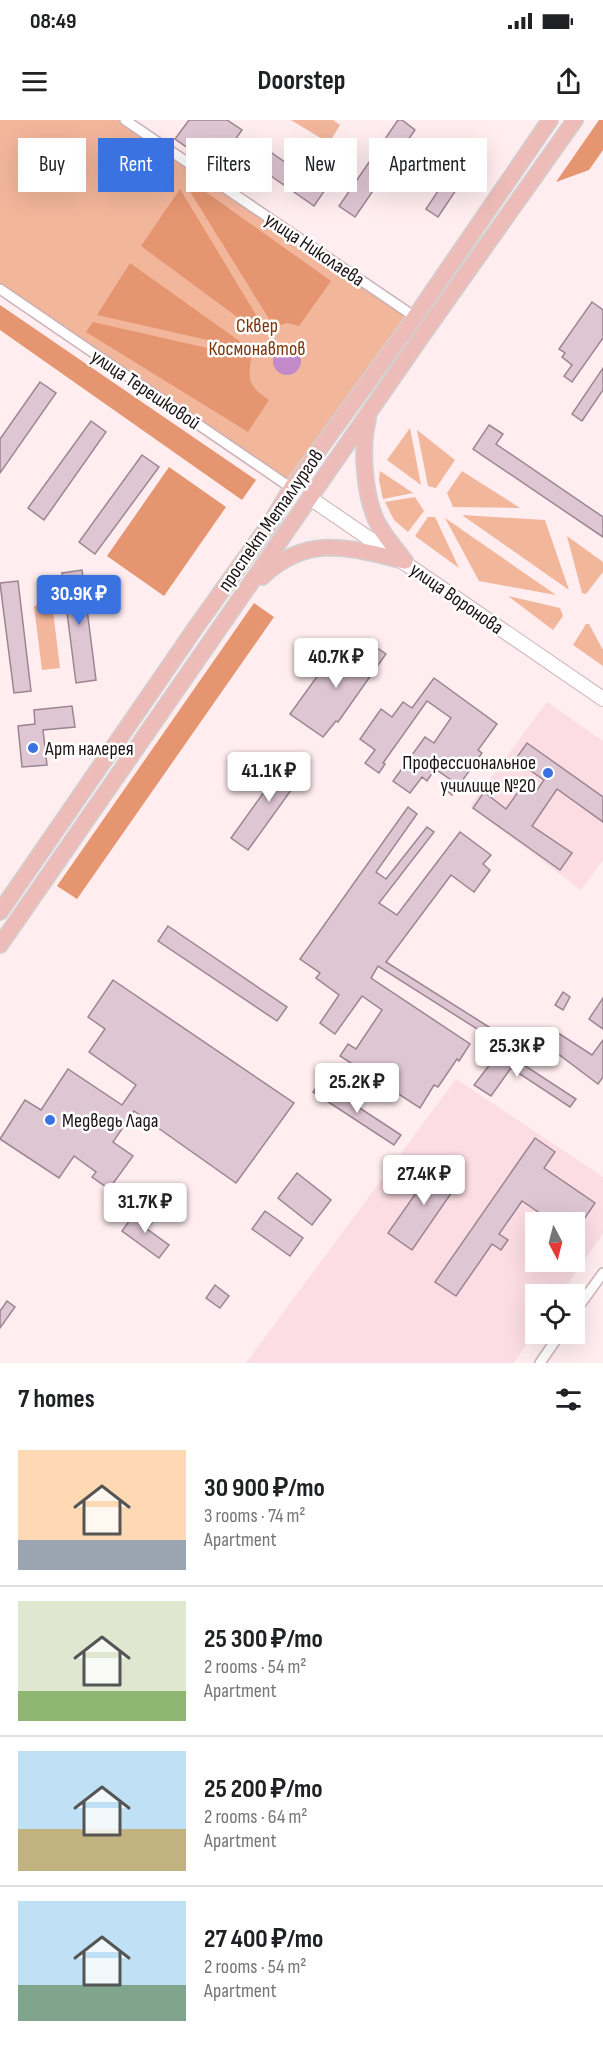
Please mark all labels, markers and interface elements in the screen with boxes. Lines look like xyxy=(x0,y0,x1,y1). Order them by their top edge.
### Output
text: 08:49 xyxy=(30,8,76,35)
icon: menu xyxy=(18,65,51,98)
text: Doorstep xyxy=(258,65,346,97)
icon: share xyxy=(552,65,585,98)
chip: Buy xyxy=(18,138,86,192)
chip: Rent xyxy=(98,138,174,192)
chip: Filters xyxy=(186,138,272,192)
chip: New xyxy=(284,138,357,192)
chip: Apartment xyxy=(369,138,487,192)
street label: улица Николаева xyxy=(260,208,369,292)
park label: Сквер Космонавтов xyxy=(208,314,306,361)
street label: улица Терешковой xyxy=(86,344,205,435)
street label: проспект Металлургов xyxy=(213,445,329,596)
street label: улица Воронова xyxy=(405,558,508,640)
pin: 30.9K ₽ xyxy=(24,575,134,626)
text: 30.9K ₽ xyxy=(51,582,107,606)
pin: 40.7K ₽ xyxy=(281,638,391,689)
text: 40.7K ₽ xyxy=(308,645,364,669)
place label: Арт налерея xyxy=(44,737,134,761)
marker: Арт налерея xyxy=(26,741,40,755)
place label: Профессиональное училище №20 xyxy=(402,751,536,798)
pin: 41.1K ₽ xyxy=(214,752,324,803)
text: 41.1K ₽ xyxy=(241,759,297,783)
marker: Профессиональное училище №20 xyxy=(541,766,555,780)
pin: 25.3K ₽ xyxy=(462,1027,572,1078)
text: 25.3K ₽ xyxy=(489,1034,545,1058)
pin: 25.2K ₽ xyxy=(302,1063,412,1114)
text: 25.2K ₽ xyxy=(329,1070,385,1094)
place label: Медведь Лада xyxy=(62,1109,158,1133)
marker: Медведь Лада xyxy=(43,1113,57,1127)
pin: 27.4K ₽ xyxy=(369,1155,479,1206)
text: 27.4K ₽ xyxy=(397,1162,451,1186)
pin: 31.7K ₽ xyxy=(90,1183,200,1234)
text: 31.7K ₽ xyxy=(118,1190,172,1214)
north arrow xyxy=(525,1212,585,1272)
map controls xyxy=(525,1212,585,1344)
button: locate xyxy=(525,1284,585,1344)
icon: filters xyxy=(552,1383,585,1416)
text: 7 homes xyxy=(18,1384,95,1415)
text: 30 900 ₽/mo xyxy=(204,1473,325,1504)
icon: home xyxy=(66,1474,138,1546)
text: 3 rooms · 74 m² xyxy=(204,1504,306,1528)
text: Apartment xyxy=(204,1528,277,1552)
text: 25 300 ₽/mo xyxy=(204,1624,323,1655)
icon: home xyxy=(66,1625,138,1697)
text: 2 rooms · 54 m² xyxy=(204,1655,306,1679)
text: Apartment xyxy=(204,1679,277,1703)
text: 25 200 ₽/mo xyxy=(204,1774,323,1805)
icon: home xyxy=(66,1775,138,1847)
text: 2 rooms · 64 m² xyxy=(204,1805,308,1829)
text: Apartment xyxy=(204,1829,277,1853)
text: 27 400 ₽/mo xyxy=(204,1924,323,1955)
icon: home xyxy=(66,1925,138,1997)
text: 2 rooms · 54 m² xyxy=(204,1955,306,1979)
text: Apartment xyxy=(204,1979,277,2003)

